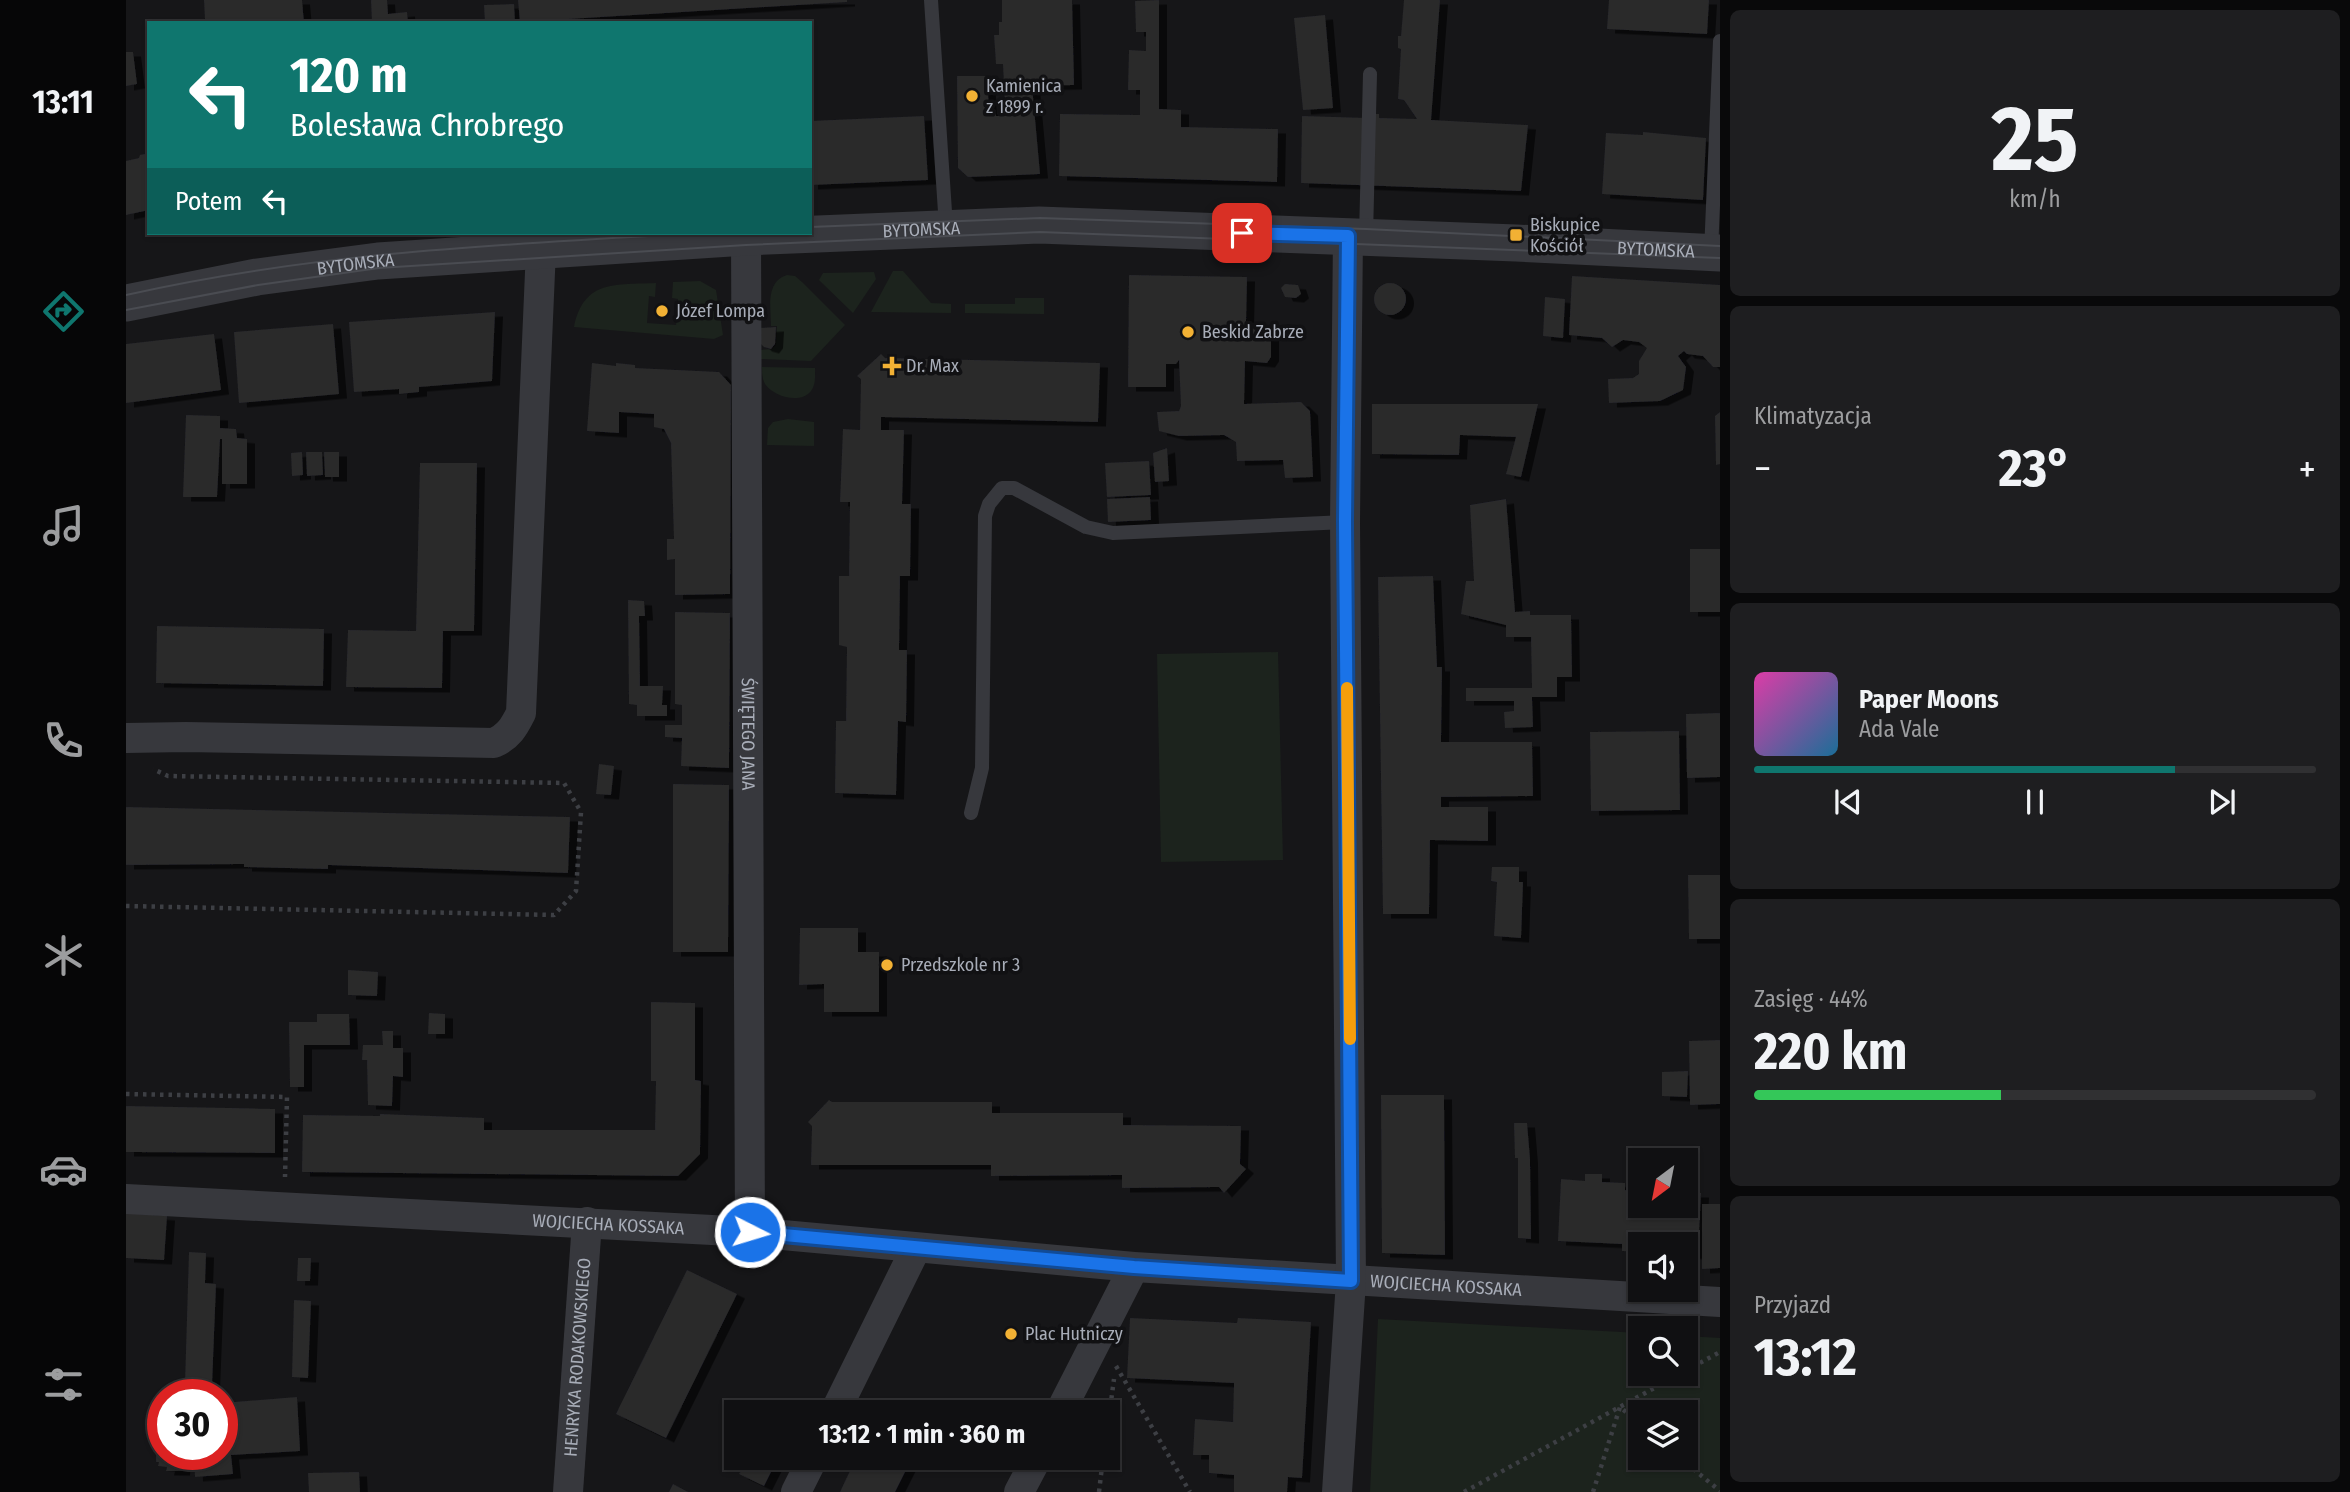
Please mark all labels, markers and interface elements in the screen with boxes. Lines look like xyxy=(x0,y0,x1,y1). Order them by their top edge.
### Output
text: 120 m xyxy=(290,46,408,105)
icon: left xyxy=(175,49,266,140)
place label: Kamienica z 1899 r. xyxy=(986,75,1062,118)
text: 13:11 xyxy=(32,83,94,121)
text: 25 xyxy=(1992,85,2078,194)
marker: Kamienica z 1899 r. xyxy=(964,88,980,104)
text: Bolesława Chrobrego xyxy=(290,106,564,144)
icon: left xyxy=(256,182,294,220)
text: km/h xyxy=(2009,185,2061,213)
text: Potem xyxy=(175,186,242,217)
pin xyxy=(1212,203,1272,263)
icon: arrive xyxy=(1223,214,1261,252)
place label: Biskupice Kościół xyxy=(1530,214,1600,257)
street label: BYTOMSKA xyxy=(882,217,961,242)
marker: Biskupice Kościół xyxy=(1508,227,1524,243)
street label: BYTOMSKA xyxy=(1616,237,1696,263)
street label: BYTOMSKA xyxy=(316,249,395,280)
icon: directions xyxy=(39,287,88,336)
place label: Józef Lompa xyxy=(676,300,765,322)
marker: Józef Lompa xyxy=(654,303,670,319)
place label: Beskid Zabrze xyxy=(1202,321,1304,343)
marker: Beskid Zabrze xyxy=(1180,324,1196,340)
place label: Dr. Max xyxy=(906,355,959,377)
marker: Dr. Max xyxy=(884,358,900,374)
text: Klimatyzacja xyxy=(1754,402,1872,430)
text: 23° xyxy=(1998,437,2071,500)
text: − xyxy=(1754,446,1771,492)
text: + xyxy=(2299,446,2316,492)
icon: music xyxy=(39,501,88,550)
street label: ŚWIĘTEGO JANA xyxy=(737,678,760,791)
text: Paper Moons xyxy=(1859,684,1999,715)
text: Ada Vale xyxy=(1859,715,1939,743)
icon: phone xyxy=(39,716,88,765)
icon: previous xyxy=(1829,783,1867,821)
icon: pause xyxy=(2016,783,2054,821)
icon: next xyxy=(2203,783,2241,821)
icon: climate xyxy=(39,931,88,980)
place label: Przedszkole nr 3 xyxy=(901,954,1020,976)
marker: Przedszkole nr 3 xyxy=(879,957,895,973)
text: Zasięg · 44% xyxy=(1754,985,1868,1013)
text: 220 km xyxy=(1754,1020,1908,1083)
icon: car xyxy=(39,1145,88,1194)
north arrow xyxy=(1628,1148,1698,1218)
map controls xyxy=(1628,1148,1698,1470)
position arrow xyxy=(713,1195,787,1269)
street label: WOJCIECHA KOSSAKA xyxy=(532,1210,685,1240)
button: sound xyxy=(1628,1232,1698,1302)
street label: HENRYKA RODAKOWSKIEGO xyxy=(559,1257,595,1458)
street label: WOJCIECHA KOSSAKA xyxy=(1369,1270,1523,1301)
text: Przyjazd xyxy=(1754,1291,1831,1319)
button: search xyxy=(1628,1316,1698,1386)
place label: Plac Hutniczy xyxy=(1025,1323,1123,1345)
marker: Plac Hutniczy xyxy=(1003,1326,1019,1342)
text: 13:12 xyxy=(1754,1326,1857,1389)
icon: filters xyxy=(39,1360,88,1409)
speed limit sign: 30 xyxy=(147,1379,238,1470)
button: layers xyxy=(1628,1400,1698,1470)
text: 13:12 · 1 min · 360 m xyxy=(819,1419,1025,1450)

